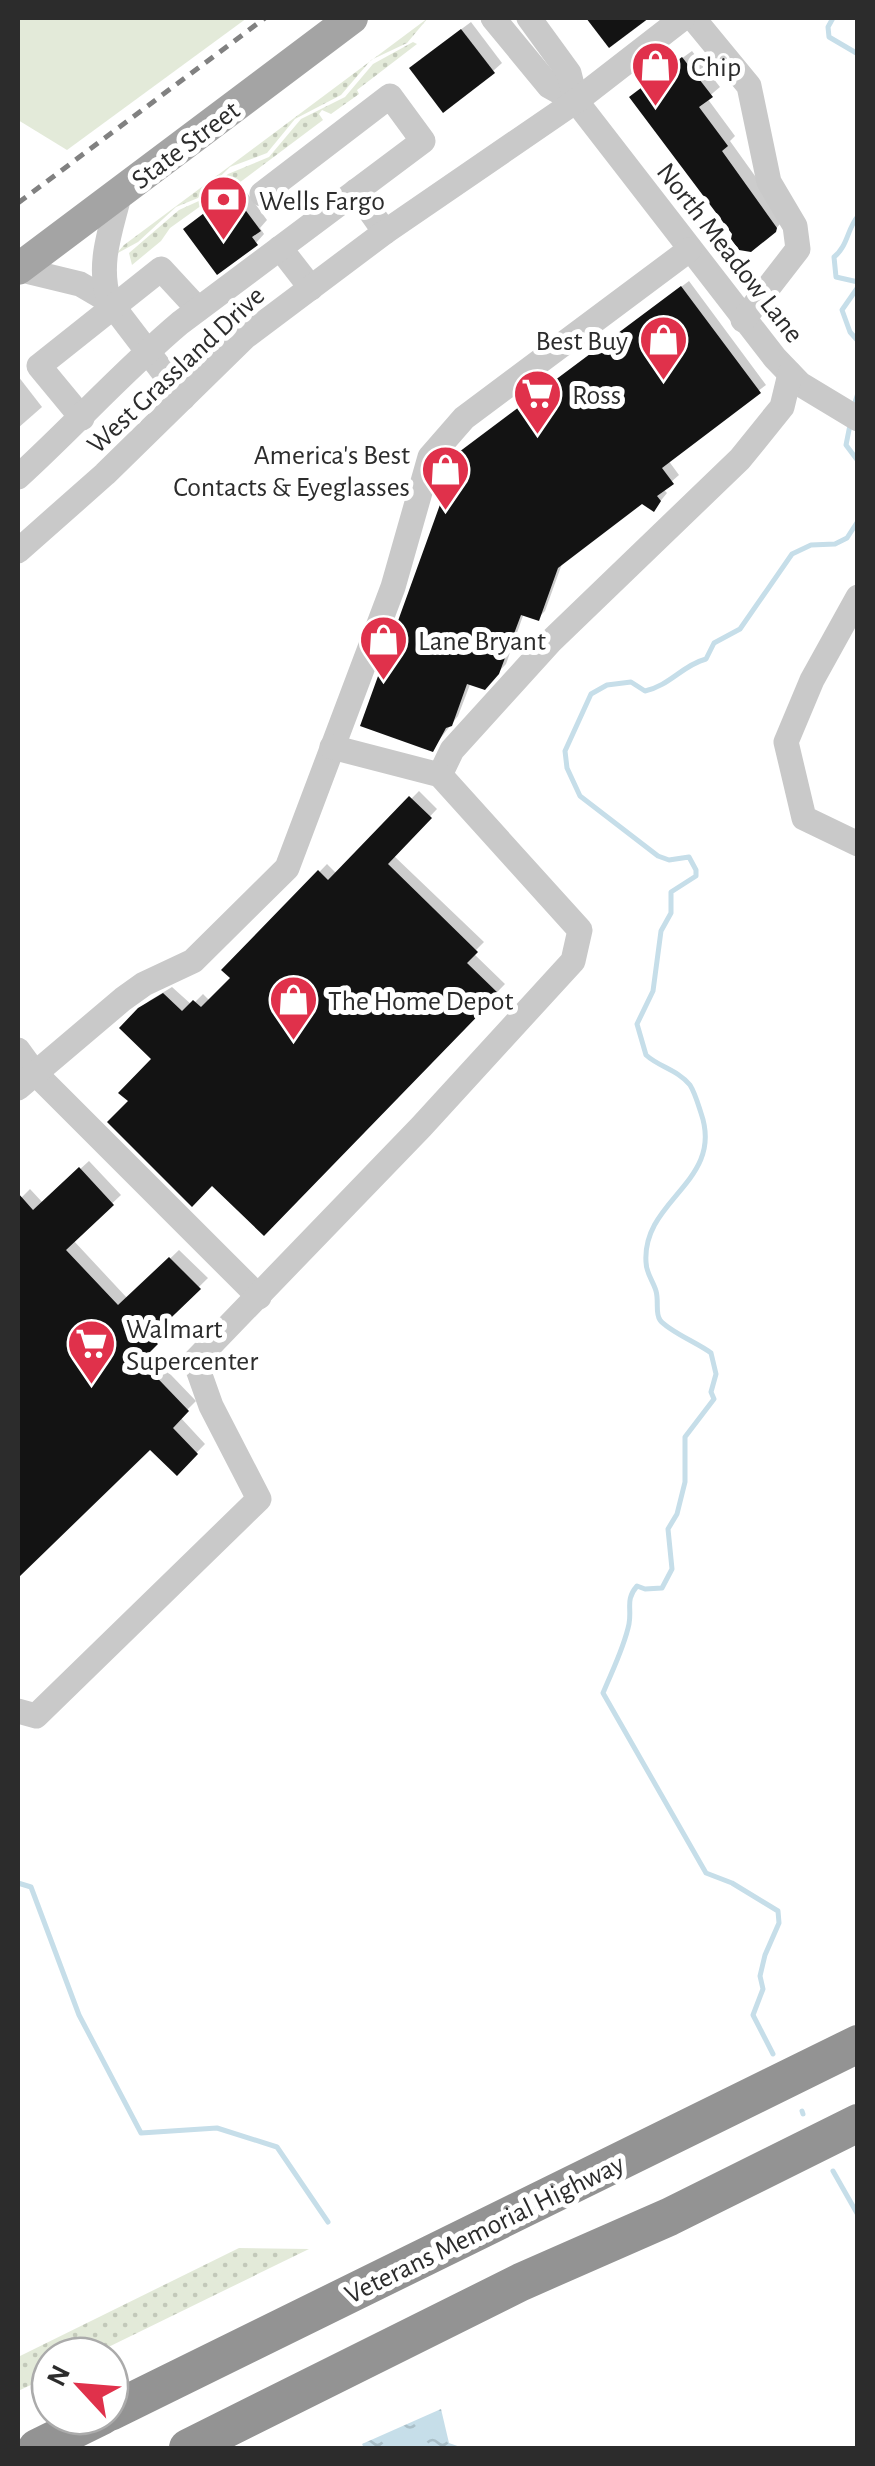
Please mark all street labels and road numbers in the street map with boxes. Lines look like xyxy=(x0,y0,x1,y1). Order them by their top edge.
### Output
street label: State Street xyxy=(127,96,245,195)
street label: North Meadow Lane xyxy=(651,158,808,348)
street label: West Grassland Drive xyxy=(82,282,270,459)
street label: Veterans Memorial Highway xyxy=(341,2150,629,2310)

